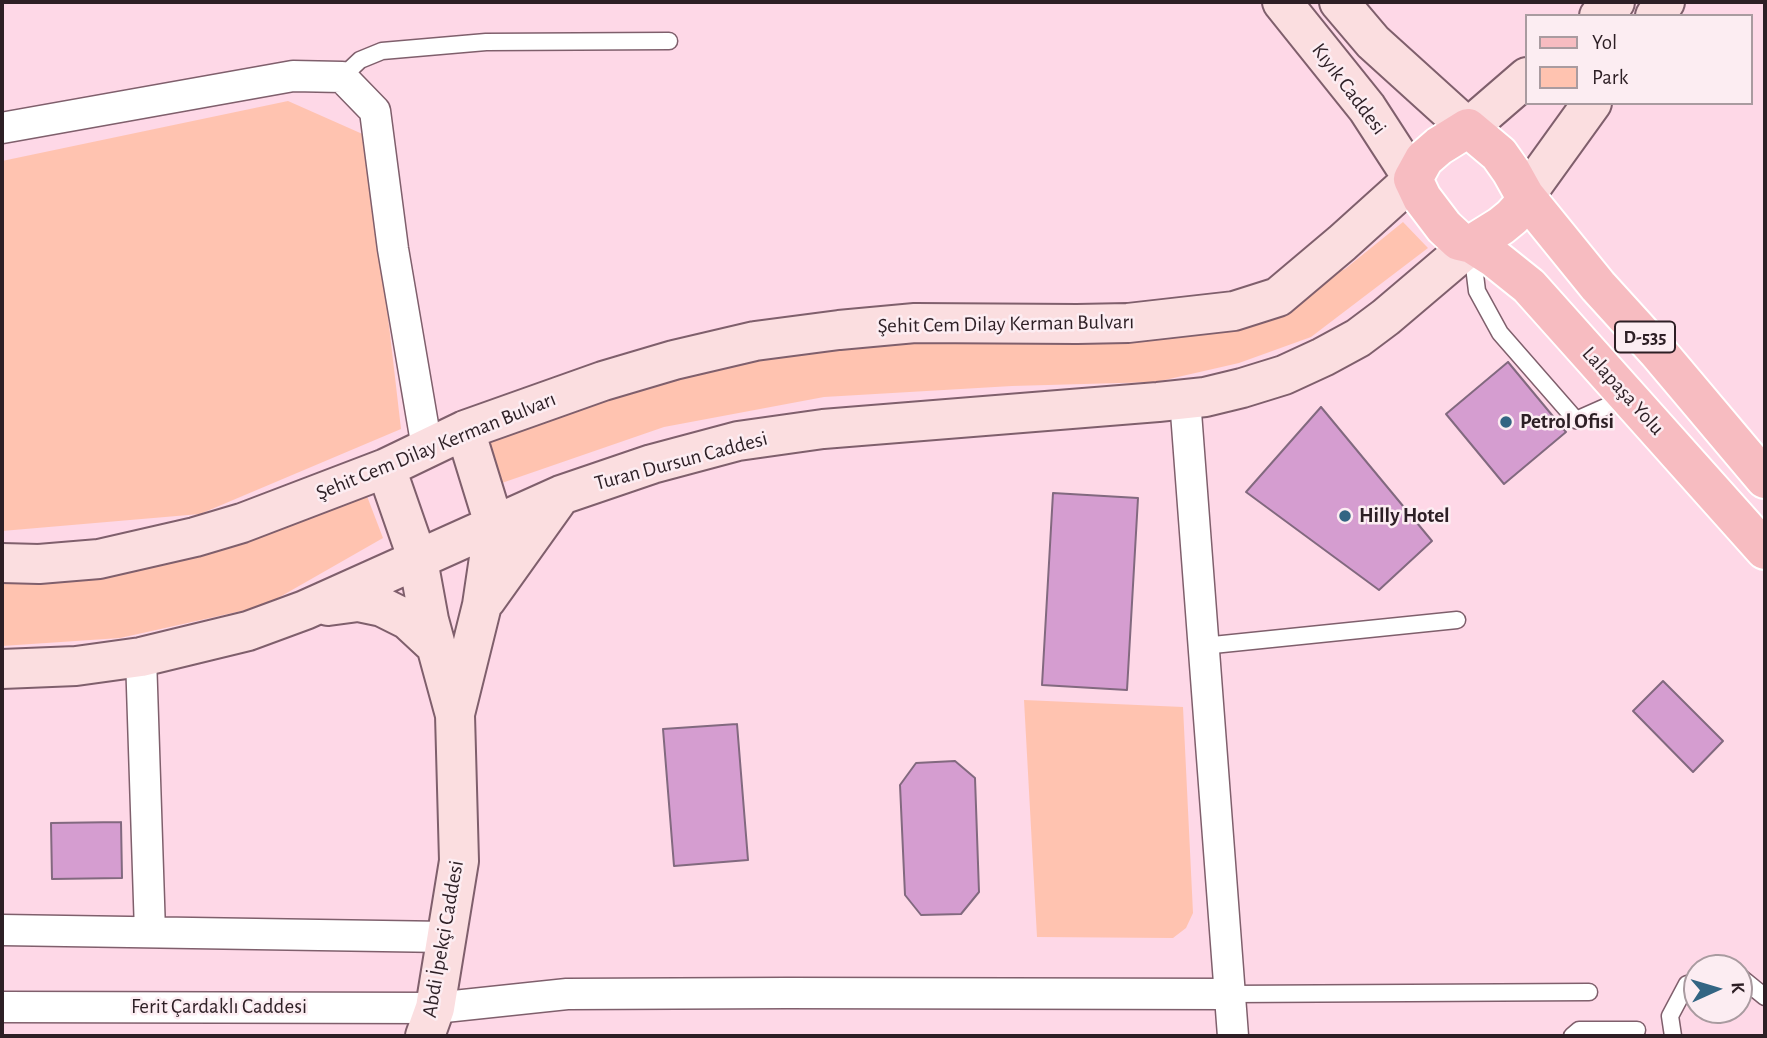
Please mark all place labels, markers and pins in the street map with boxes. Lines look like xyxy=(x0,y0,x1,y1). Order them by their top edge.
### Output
place label: Petrol Ofisi xyxy=(1520,409,1614,435)
marker: Petrol Ofisi xyxy=(1498,414,1514,430)
place label: Hilly Hotel xyxy=(1359,503,1450,529)
marker: Hilly Hotel xyxy=(1337,508,1353,524)

